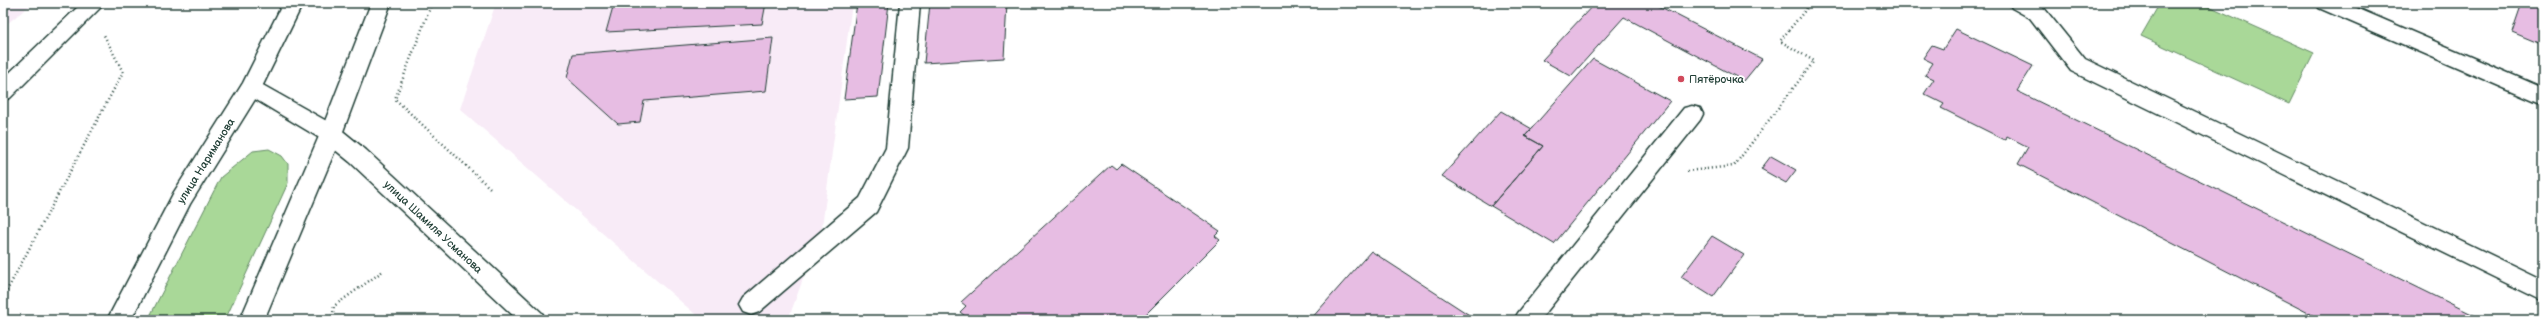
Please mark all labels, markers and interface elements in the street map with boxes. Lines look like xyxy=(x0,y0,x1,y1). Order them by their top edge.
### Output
place label: Пятёрочка xyxy=(1689,73,1745,86)
marker: Пятёрочка xyxy=(1676,74,1686,84)
street label: улица Нариманова xyxy=(174,115,238,206)
street label: улица Шамиля Усманова xyxy=(381,178,485,276)

